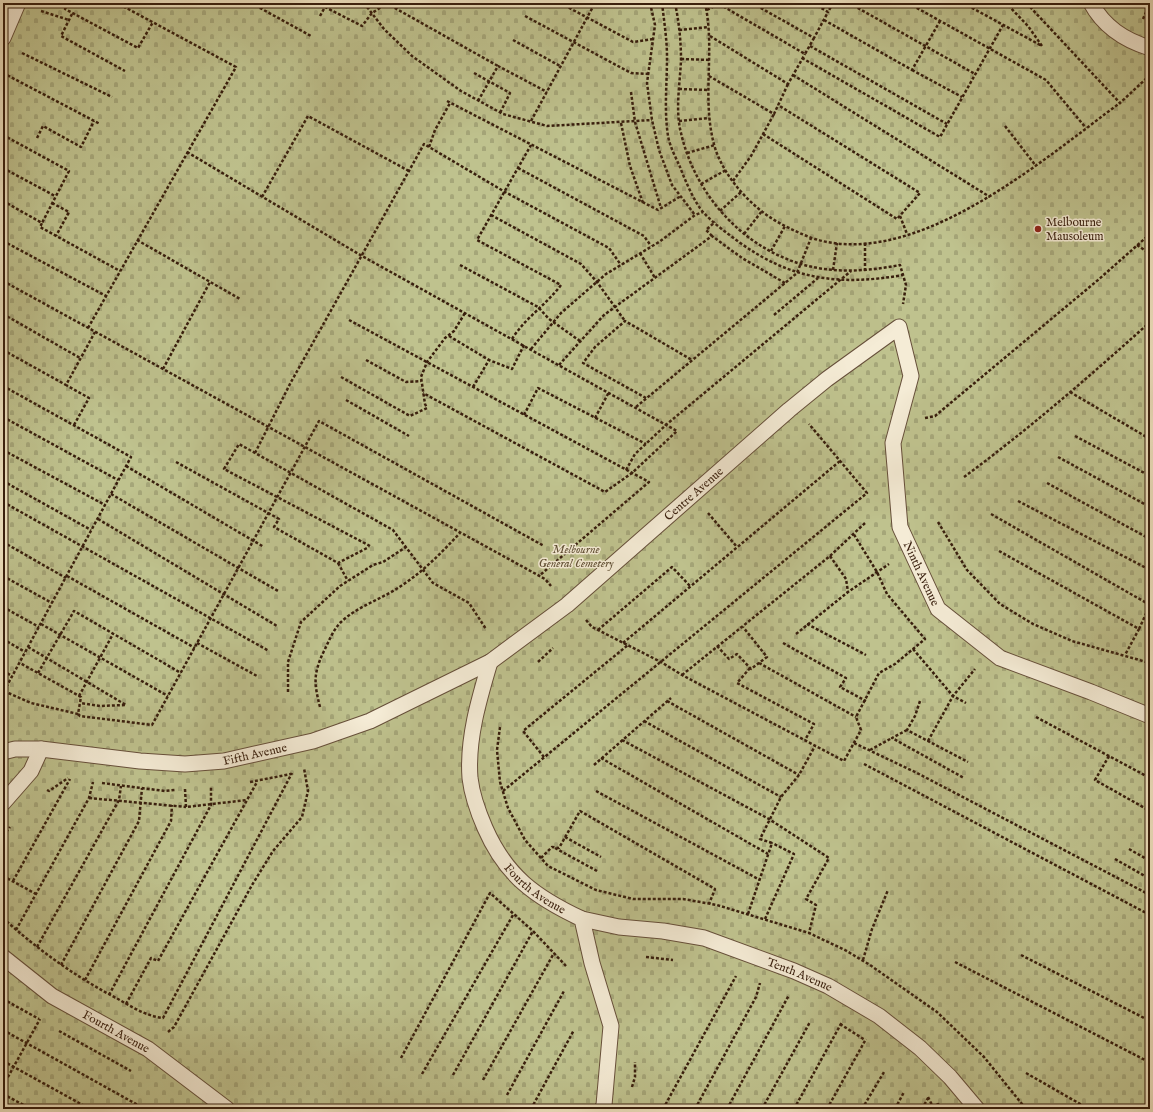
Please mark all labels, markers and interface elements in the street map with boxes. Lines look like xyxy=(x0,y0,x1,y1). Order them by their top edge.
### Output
place label: Melbourne Mausoleum xyxy=(1046,215,1104,244)
marker: Melbourne Mausoleum xyxy=(1033,224,1043,234)
street label: Centre Avenue xyxy=(661,463,727,524)
street label: Ninth Avenue xyxy=(900,539,943,609)
park label: Melbourne General Cemetery xyxy=(538,542,614,571)
street label: Fifth Avenue xyxy=(222,739,289,769)
street label: Fourth Avenue xyxy=(501,860,569,917)
street label: Tenth Avenue xyxy=(765,954,836,995)
street label: Fourth Avenue xyxy=(80,1007,153,1056)

